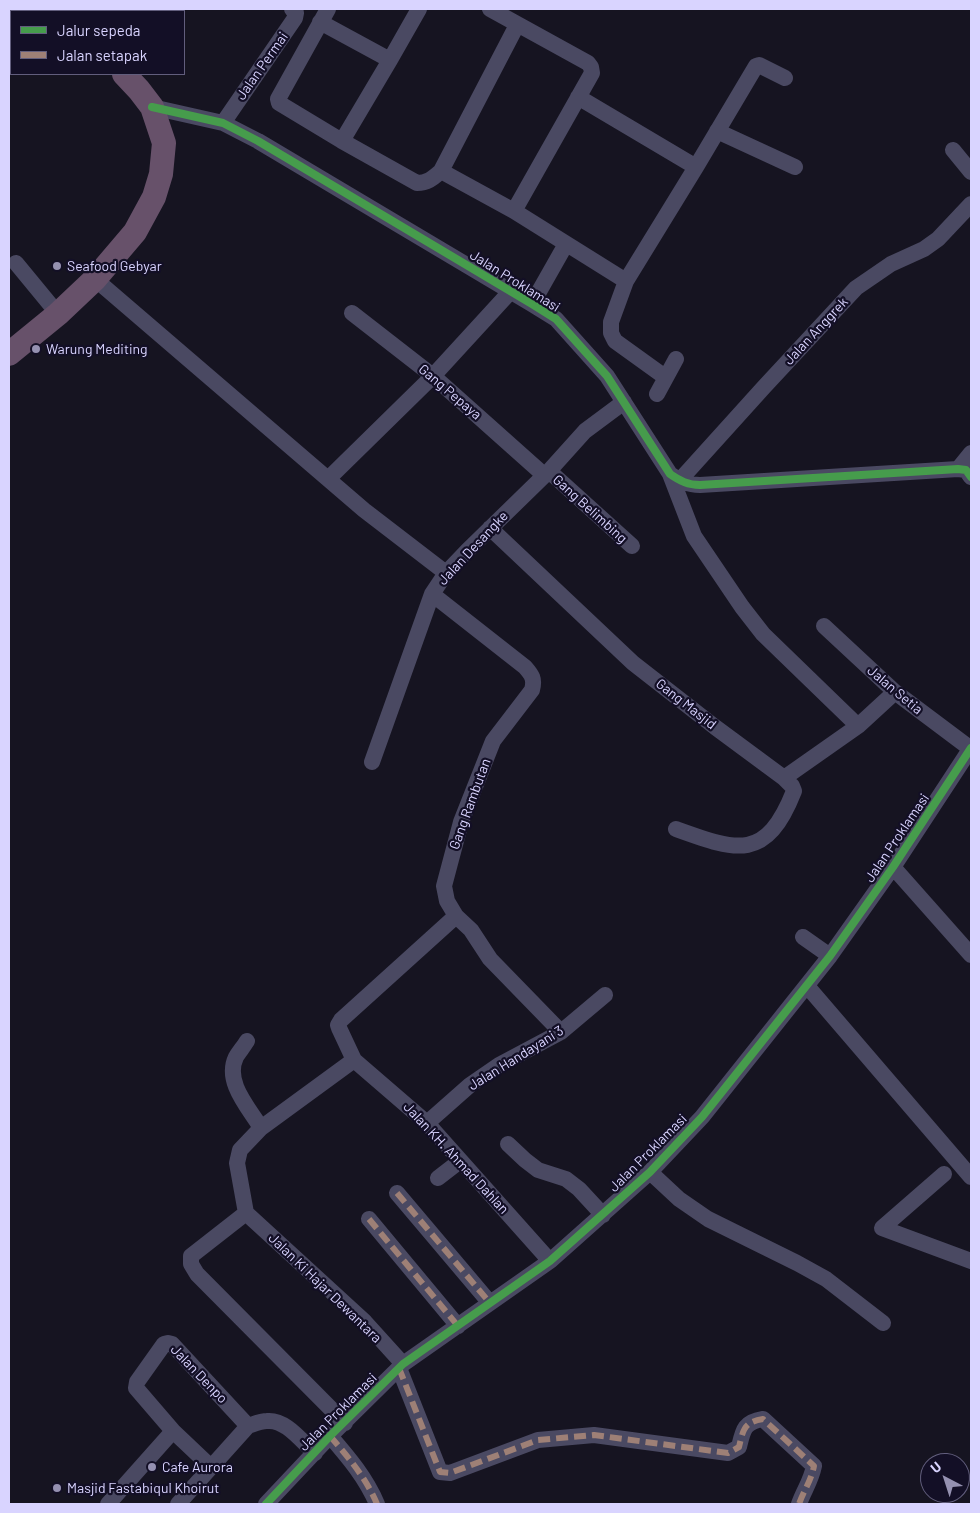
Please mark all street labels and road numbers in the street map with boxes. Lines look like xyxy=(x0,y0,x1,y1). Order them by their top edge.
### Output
street label: Jalan Permai xyxy=(233,29,291,103)
street label: Jalan Proklamasi xyxy=(467,247,563,315)
street label: Jalan Anggrek xyxy=(780,294,852,368)
street label: Gang Pepaya xyxy=(415,361,485,423)
street label: Gang Belimbing xyxy=(549,471,631,547)
street label: Jalan Desangke xyxy=(434,508,512,588)
street label: Jalan Setia xyxy=(864,662,926,718)
street label: Gang Masjid xyxy=(652,675,720,733)
street label: Gang Rambutan xyxy=(446,756,494,852)
street label: Jalan Proklamasi xyxy=(861,790,933,886)
street label: Jalan Handayani 3 xyxy=(465,1022,567,1094)
street label: Jalan KH. Ahmad Dahlan xyxy=(400,1099,512,1217)
street label: Jalan Proklamasi xyxy=(606,1111,690,1195)
street label: Jalan Ki Hajar Dewantara xyxy=(265,1230,385,1346)
street label: Jalan Denpo xyxy=(167,1341,231,1407)
street label: Jalan Proklamasi xyxy=(296,1370,380,1454)

